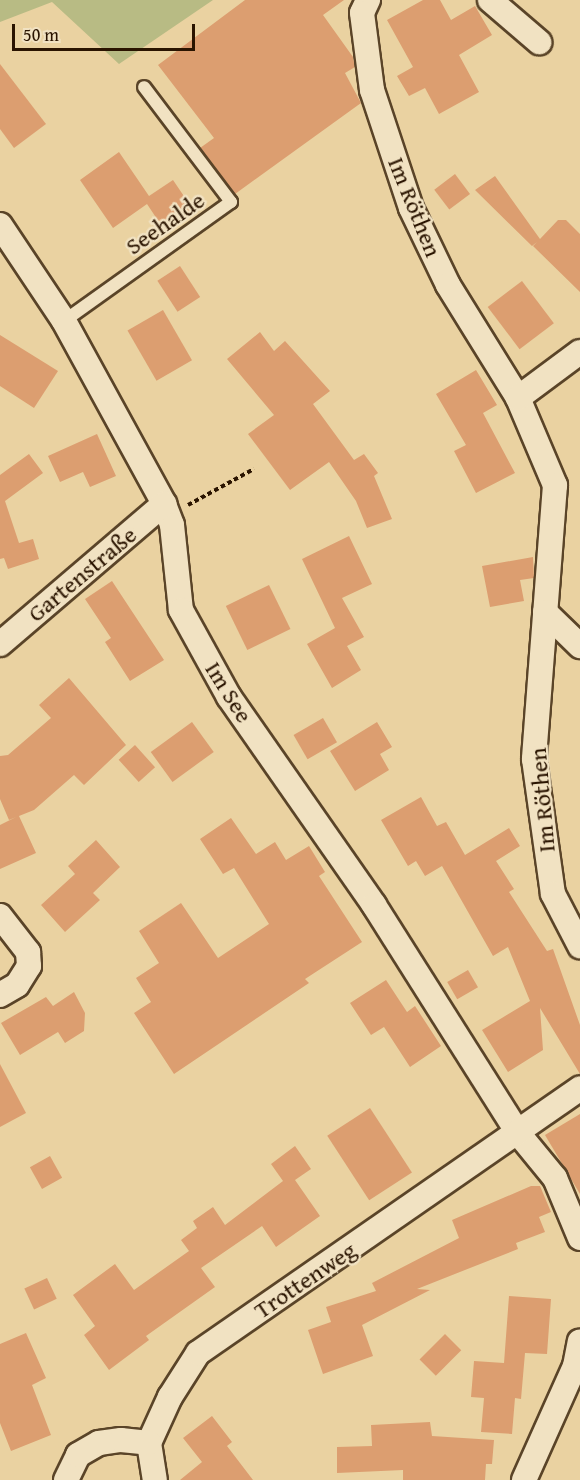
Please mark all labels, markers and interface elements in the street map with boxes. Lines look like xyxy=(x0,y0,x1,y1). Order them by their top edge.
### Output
scale bar xyxy=(15,12,198,50)
text: 50 m xyxy=(23,21,59,48)
street label: Im Röthen xyxy=(382,153,448,261)
street label: Seehalde xyxy=(120,185,210,261)
street label: Gartenstraße xyxy=(22,520,142,628)
street label: Im See xyxy=(199,656,259,728)
street label: Im Röthen xyxy=(523,746,561,854)
street label: Trottenweg xyxy=(249,1235,361,1325)

